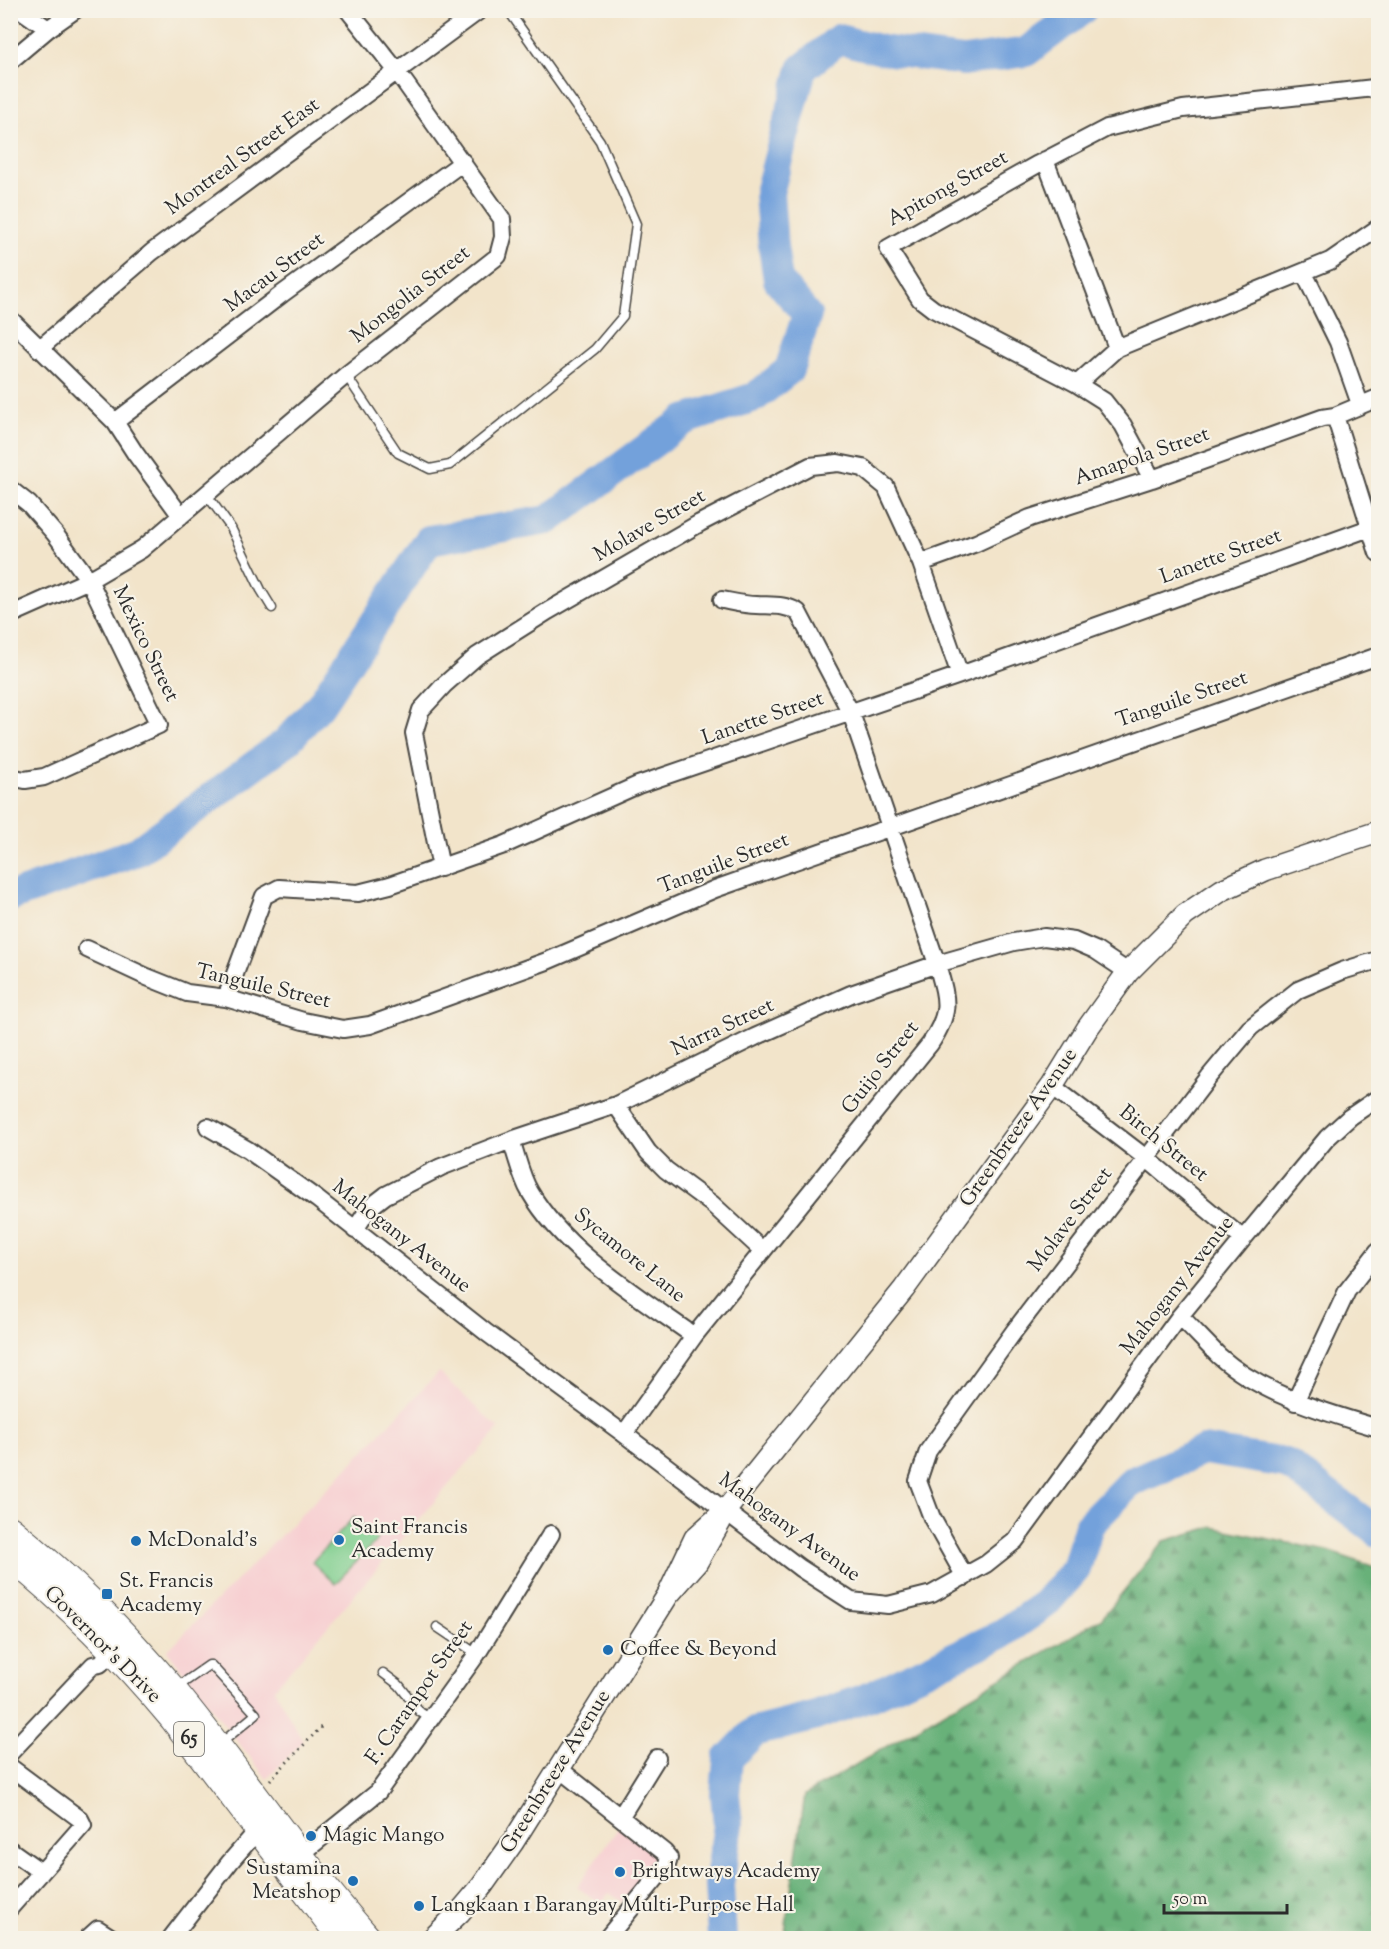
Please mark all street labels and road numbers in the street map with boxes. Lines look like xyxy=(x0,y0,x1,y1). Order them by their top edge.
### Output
street label: Montreal Street East xyxy=(160,91,326,223)
street label: Apitong Street xyxy=(882,143,1014,235)
street label: Macau Street xyxy=(219,225,331,321)
street label: Mongolia Street xyxy=(345,239,477,351)
street label: Amapola Street xyxy=(1070,420,1214,494)
street label: Molave Street xyxy=(589,482,711,570)
street label: Lanette Street xyxy=(1156,521,1286,593)
street label: Mexico Street xyxy=(104,581,186,707)
street label: Tanguile Street xyxy=(1112,663,1252,737)
street label: Lanette Street xyxy=(698,684,828,754)
street label: Tanguile Street xyxy=(655,825,793,903)
street label: Tanguile Street xyxy=(193,957,333,1017)
street label: Narra Street xyxy=(667,991,779,1065)
street label: Guijo Street xyxy=(835,1015,927,1121)
street label: Greenbreeze Avenue xyxy=(953,1042,1085,1214)
street label: Birch Street xyxy=(1112,1099,1214,1189)
street label: Molave Street xyxy=(1022,1161,1120,1279)
street label: Mahogany Avenue xyxy=(325,1173,477,1301)
street label: Sycamore Lane xyxy=(566,1201,692,1311)
street label: Mahogany Avenue xyxy=(1114,1210,1242,1362)
street label: Mahogany Avenue xyxy=(712,1466,866,1590)
street label: Governor's Drive xyxy=(36,1579,168,1711)
street label: F. Carampot Street xyxy=(359,1615,481,1771)
street label: Greenbreeze Avenue xyxy=(493,1684,619,1860)
road number: 65 xyxy=(174,1722,204,1756)

